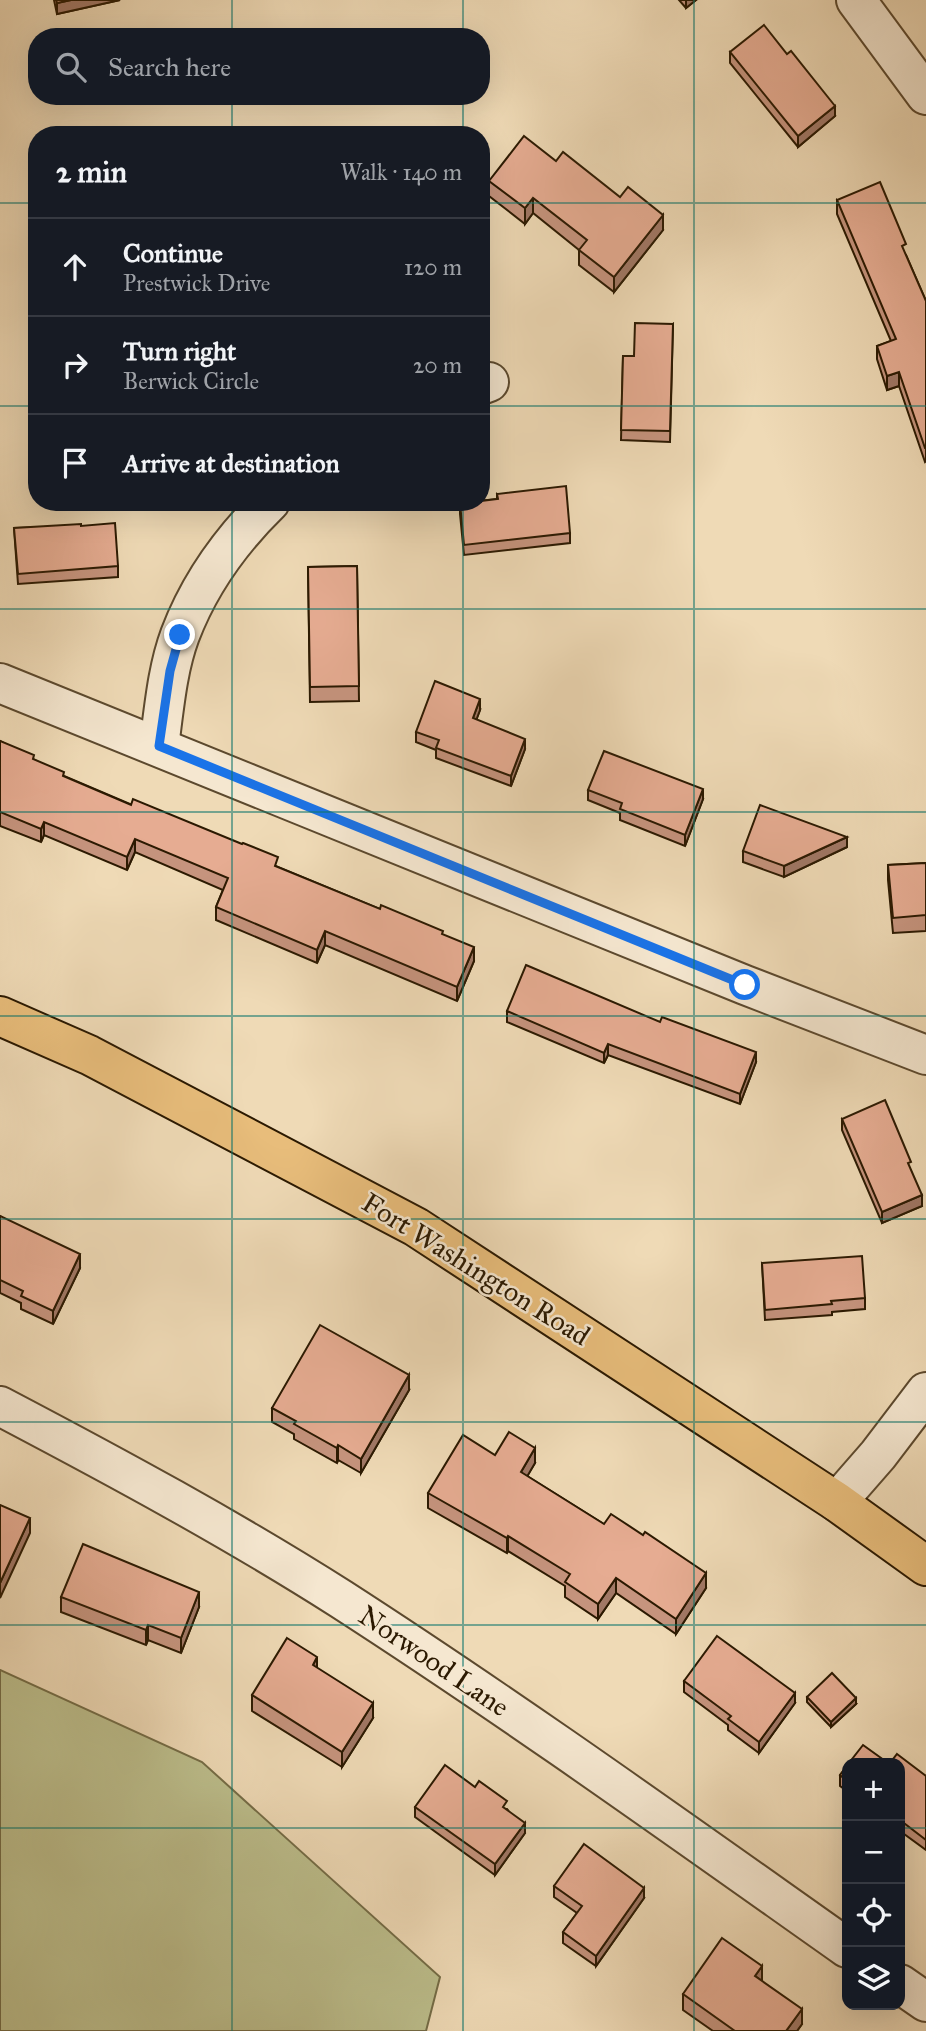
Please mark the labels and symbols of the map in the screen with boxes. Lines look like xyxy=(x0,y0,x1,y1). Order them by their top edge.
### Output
route end xyxy=(164,619,195,650)
route start xyxy=(729,969,760,1000)
street label: Fort Washington Road xyxy=(356,1185,596,1353)
street label: Norwood Lane xyxy=(352,1598,516,1724)

